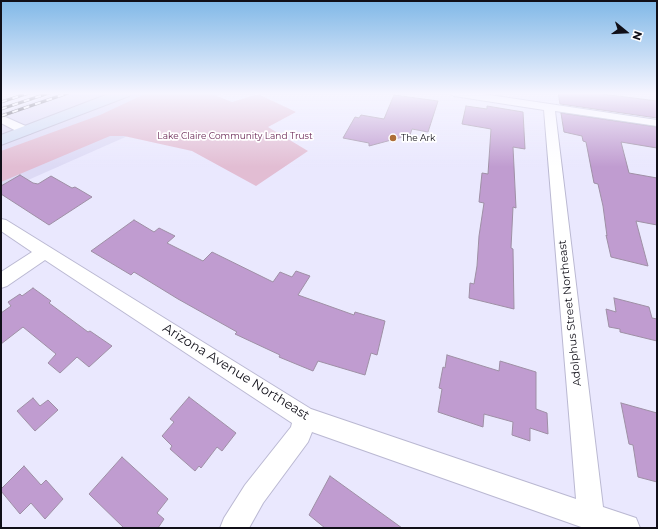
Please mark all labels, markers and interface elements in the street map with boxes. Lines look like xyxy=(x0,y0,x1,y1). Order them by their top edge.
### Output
north arrow xyxy=(606,12,646,52)
text: N xyxy=(629,29,645,42)
park label: Lake Claire Community Land Trust xyxy=(157,131,313,141)
marker: The Ark xyxy=(388,133,398,143)
place label: The Ark xyxy=(401,133,435,143)
street label: Adolphus Street Northeast xyxy=(556,239,584,387)
street label: Arizona Avenue Northeast xyxy=(160,320,312,424)

